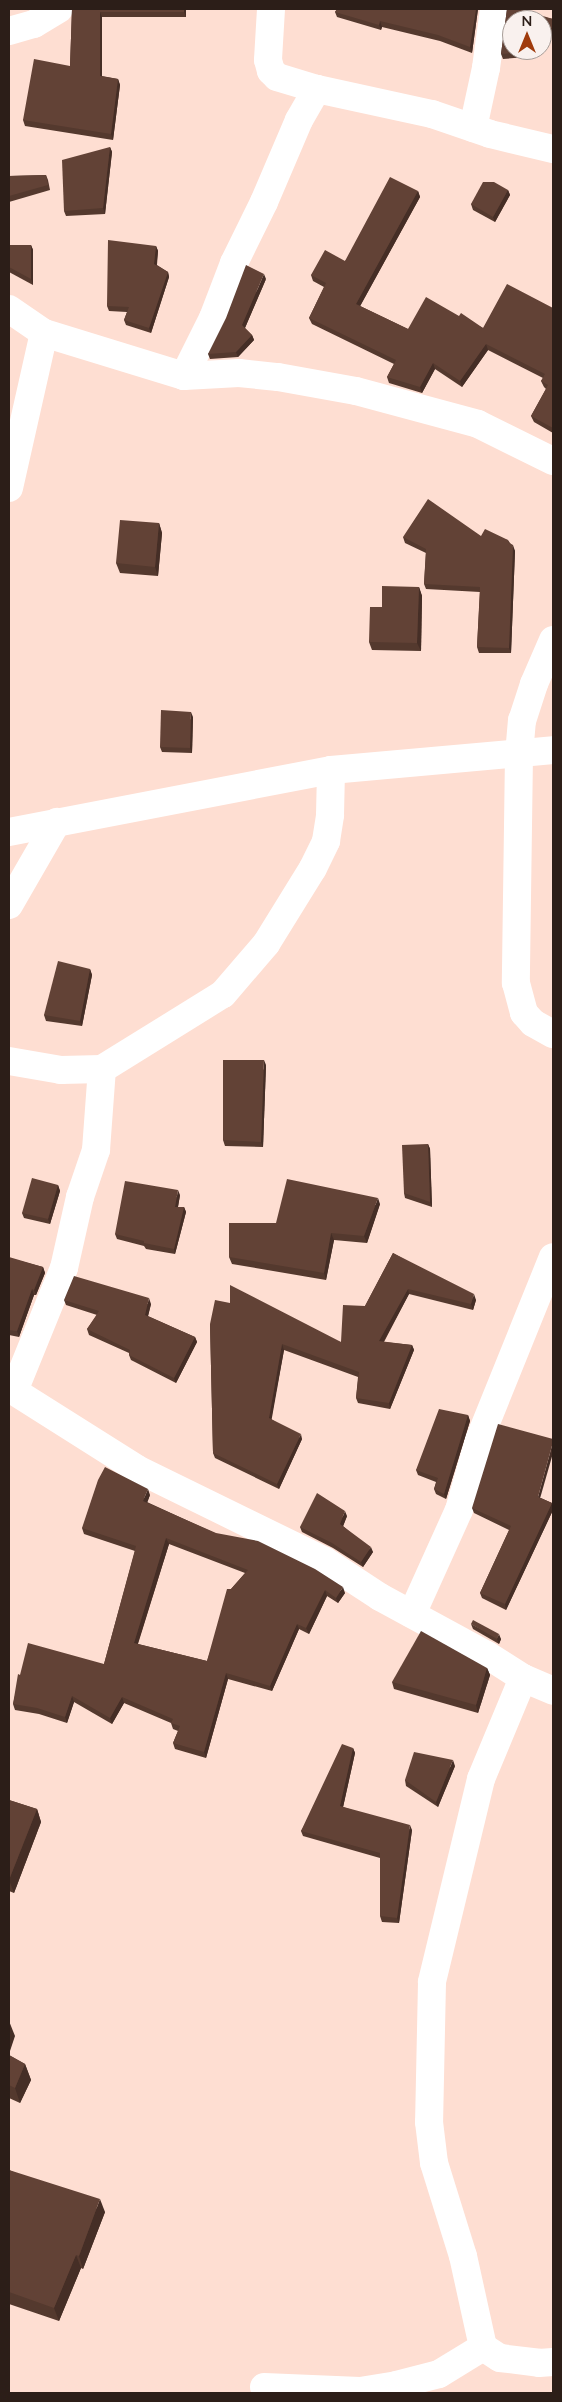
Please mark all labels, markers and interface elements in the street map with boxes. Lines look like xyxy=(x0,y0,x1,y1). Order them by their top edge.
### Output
north arrow xyxy=(502,10,552,60)
text: N xyxy=(522,12,532,29)

